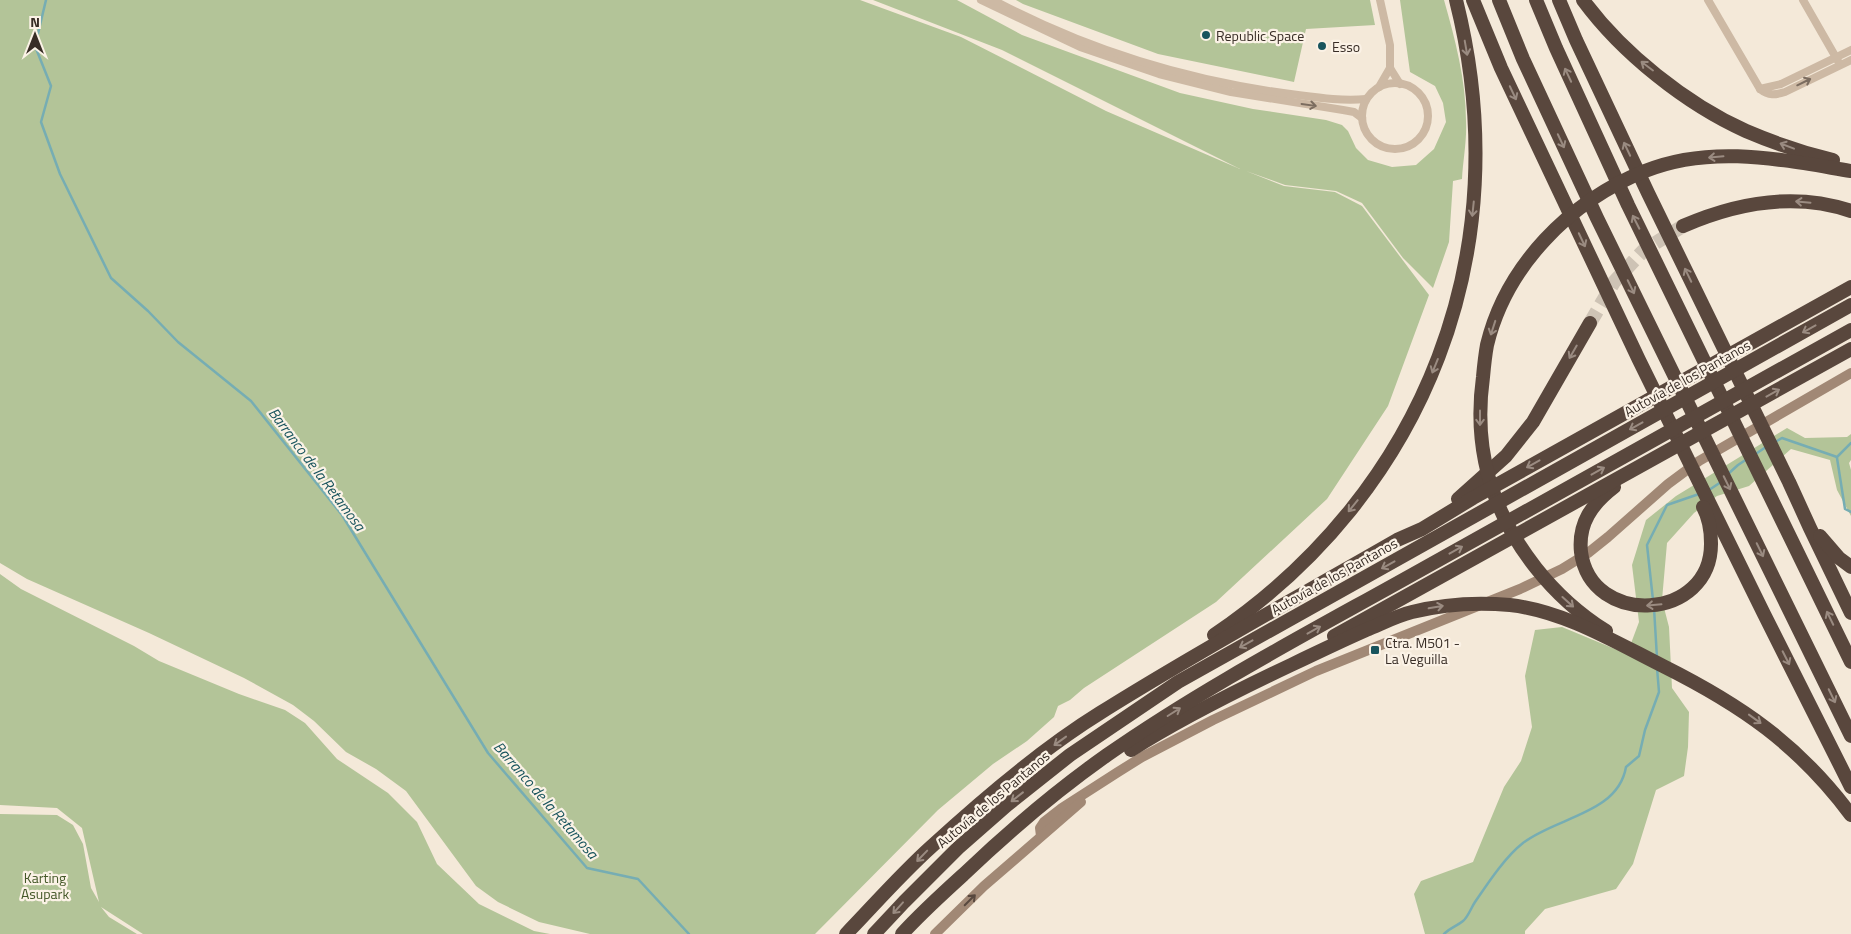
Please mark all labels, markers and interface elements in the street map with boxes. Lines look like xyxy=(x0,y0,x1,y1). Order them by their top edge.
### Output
north arrow xyxy=(10,10,60,60)
text: N xyxy=(30,11,40,32)
place label: Republic Space xyxy=(1216,25,1304,46)
marker: Republic Space xyxy=(1200,29,1212,41)
place label: Esso xyxy=(1332,36,1360,57)
one-way arrow xyxy=(1461,39,1471,55)
marker: Esso xyxy=(1316,40,1328,52)
one-way arrow xyxy=(1641,61,1654,72)
one-way arrow xyxy=(1563,68,1573,83)
one-way arrow xyxy=(1797,77,1812,87)
one-way arrow xyxy=(1509,85,1518,100)
one-way arrow xyxy=(1300,100,1316,110)
one-way arrow xyxy=(1557,133,1567,148)
one-way arrow xyxy=(1780,141,1795,150)
one-way arrow xyxy=(1622,142,1632,157)
one-way arrow xyxy=(1708,152,1724,161)
one-way arrow xyxy=(1795,197,1811,207)
one-way arrow xyxy=(1469,201,1478,217)
one-way arrow xyxy=(1631,215,1640,230)
one-way arrow xyxy=(1578,232,1588,247)
one-way arrow xyxy=(1683,268,1693,283)
one-way arrow xyxy=(1626,280,1636,295)
one-way arrow xyxy=(1488,319,1497,335)
one-way arrow xyxy=(1801,324,1816,334)
street label: Autovía de los Pantanos xyxy=(1620,334,1754,422)
one-way arrow xyxy=(1567,344,1577,359)
one-way arrow xyxy=(1429,359,1438,374)
one-way arrow xyxy=(1765,388,1780,398)
water label: Barranco de la Retamosa xyxy=(263,402,372,537)
one-way arrow xyxy=(1475,410,1485,426)
one-way arrow xyxy=(1630,421,1644,431)
one-way arrow xyxy=(1526,459,1541,469)
one-way arrow xyxy=(1590,466,1605,476)
one-way arrow xyxy=(1723,475,1732,490)
one-way arrow xyxy=(1348,500,1359,513)
street label: Autovía de los Pantanos xyxy=(1267,532,1401,620)
one-way arrow xyxy=(1755,543,1765,558)
one-way arrow xyxy=(1448,545,1463,555)
one-way arrow xyxy=(1380,560,1395,570)
one-way arrow xyxy=(1562,596,1575,608)
one-way arrow xyxy=(1646,600,1662,610)
one-way arrow xyxy=(1428,602,1444,612)
one-way arrow xyxy=(1824,611,1834,626)
one-way arrow xyxy=(1306,624,1321,634)
place label: Ctra. M501 - La Veguilla xyxy=(1385,632,1460,669)
one-way arrow xyxy=(1239,640,1253,650)
marker: Ctra. M501 - La Veguilla xyxy=(1369,644,1381,656)
one-way arrow xyxy=(1781,650,1791,665)
one-way arrow xyxy=(1828,688,1837,703)
one-way arrow xyxy=(1167,707,1181,717)
one-way arrow xyxy=(1748,714,1762,724)
water label: Barranco de la Retamosa xyxy=(488,736,605,865)
one-way arrow xyxy=(1053,736,1067,746)
street label: Autovía de los Pantanos xyxy=(932,745,1054,853)
one-way arrow xyxy=(1010,792,1023,803)
one-way arrow xyxy=(916,849,928,862)
park label: Karting Asupark xyxy=(21,867,69,904)
one-way arrow xyxy=(964,894,976,906)
one-way arrow xyxy=(892,901,904,914)

